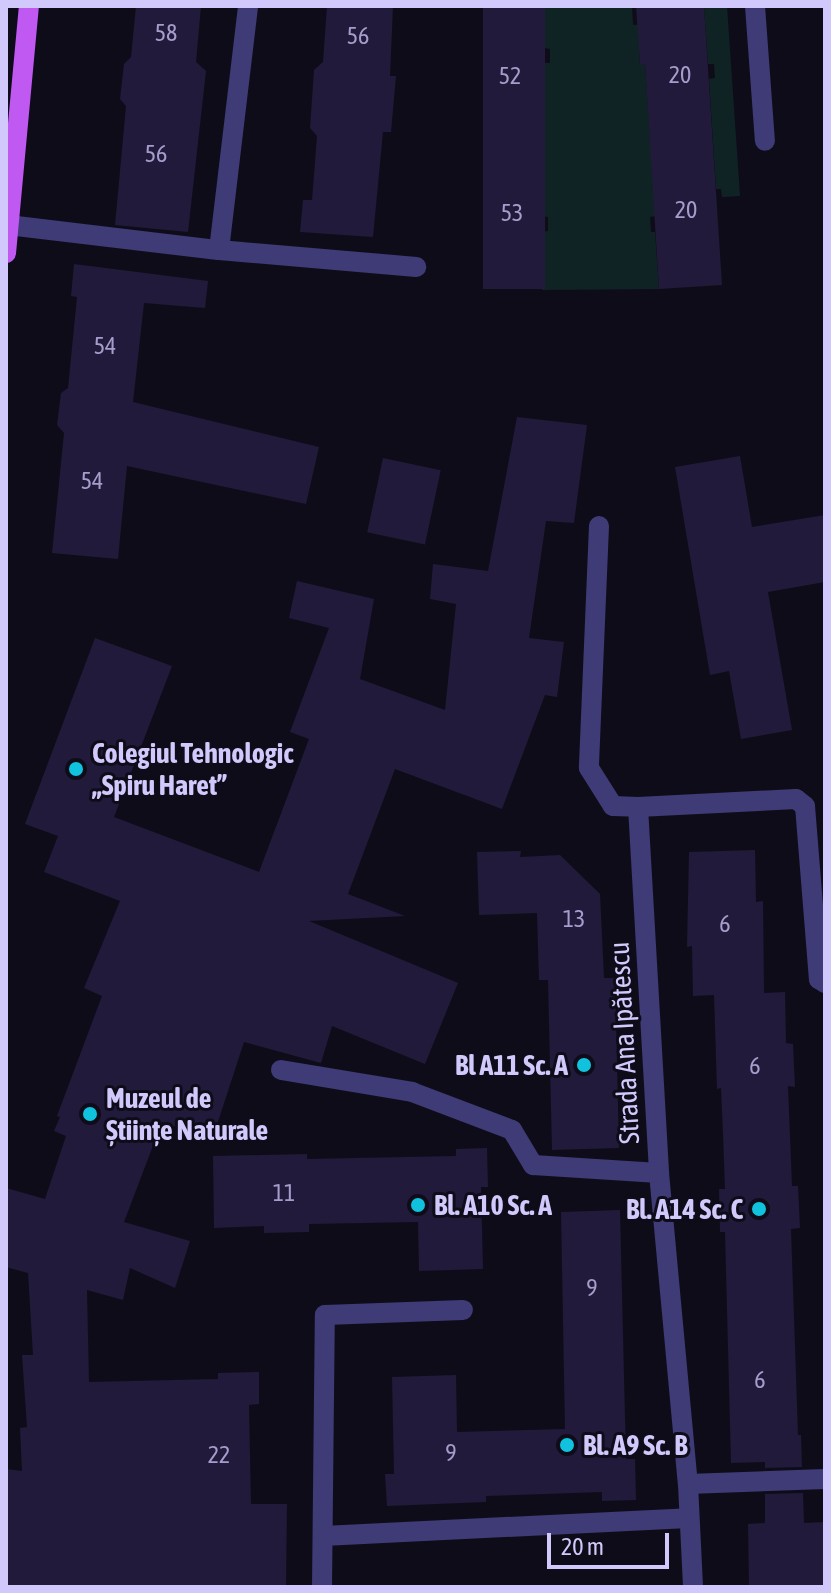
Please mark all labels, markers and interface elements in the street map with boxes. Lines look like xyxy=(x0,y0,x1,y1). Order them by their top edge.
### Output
house number: 58 xyxy=(155,19,177,47)
house number: 56 xyxy=(347,22,369,50)
house number: 20 xyxy=(669,61,691,89)
house number: 52 xyxy=(499,62,521,90)
house number: 56 xyxy=(145,140,167,168)
house number: 20 xyxy=(675,196,697,224)
house number: 53 xyxy=(501,199,523,227)
house number: 54 xyxy=(94,332,116,360)
house number: 54 xyxy=(81,467,103,495)
place label: Colegiul Tehnologic „Spiru Haret” xyxy=(92,736,294,802)
marker: Colegiul Tehnologic „Spiru Haret” xyxy=(67,760,85,778)
house number: 13 xyxy=(563,905,585,933)
house number: 6 xyxy=(719,910,731,938)
street label: Strada Ana Ipătescu xyxy=(602,941,646,1145)
place label: Bl A11 Sc. A xyxy=(455,1048,568,1082)
house number: 6 xyxy=(749,1052,761,1080)
marker: Bl A11 Sc. A xyxy=(575,1056,593,1074)
place label: Muzeul de Științe Naturale xyxy=(106,1081,268,1147)
marker: Muzeul de Științe Naturale xyxy=(81,1105,99,1123)
house number: 11 xyxy=(273,1179,295,1207)
place label: Bl. A10 Sc. A xyxy=(434,1188,552,1222)
place label: Bl. A14 Sc. C xyxy=(626,1192,743,1226)
marker: Bl. A10 Sc. A xyxy=(409,1196,427,1214)
marker: Bl. A14 Sc. C xyxy=(750,1200,768,1218)
house number: 9 xyxy=(586,1274,598,1302)
house number: 6 xyxy=(754,1366,766,1394)
place label: Bl. A9 Sc. B xyxy=(583,1428,687,1462)
marker: Bl. A9 Sc. B xyxy=(558,1436,576,1454)
house number: 9 xyxy=(445,1439,457,1467)
house number: 22 xyxy=(208,1441,230,1469)
scale bar xyxy=(551,1517,673,1567)
text: 20 m xyxy=(561,1533,604,1560)

